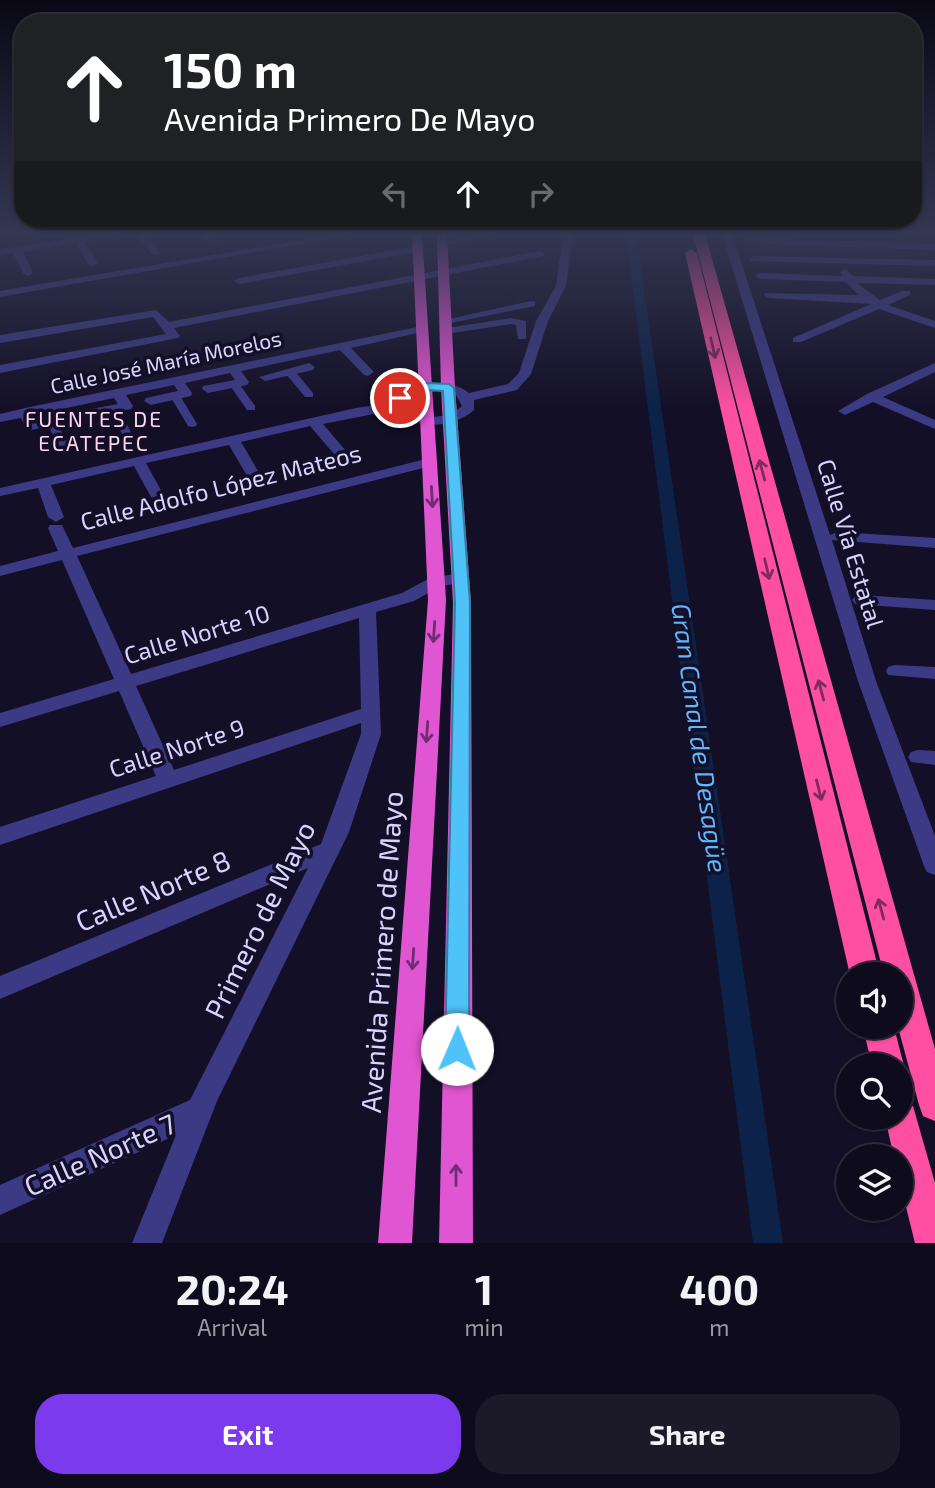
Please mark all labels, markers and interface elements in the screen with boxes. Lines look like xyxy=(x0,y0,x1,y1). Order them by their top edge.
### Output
text: 150 m xyxy=(164,39,297,98)
icon: ahead xyxy=(49,42,140,133)
text: Avenida Primero De Mayo xyxy=(164,99,536,137)
icon: left xyxy=(376,175,414,213)
icon: ahead xyxy=(449,175,487,213)
icon: right xyxy=(522,175,560,213)
street label: Calle José María Morelos xyxy=(48,325,284,398)
one-way arrow xyxy=(707,336,720,359)
pin xyxy=(370,368,430,428)
icon: arrive xyxy=(381,379,419,417)
district label: FUENTES DE ECATEPEC xyxy=(25,406,163,455)
street label: Calle Adolfo López Mateos xyxy=(77,438,364,536)
street label: Calle Vía Estatal xyxy=(812,456,891,632)
one-way arrow xyxy=(755,459,768,482)
one-way arrow xyxy=(425,486,438,509)
one-way arrow xyxy=(760,557,774,580)
street label: Calle Norte 10 xyxy=(120,598,273,669)
water label: Gran Canal de Desagüe xyxy=(666,601,735,875)
one-way arrow xyxy=(427,620,440,643)
one-way arrow xyxy=(814,679,827,701)
street label: Calle Norte 9 xyxy=(105,712,248,783)
one-way arrow xyxy=(421,721,434,744)
one-way arrow xyxy=(813,778,826,801)
street label: Avenida Primero de Mayo xyxy=(353,790,409,1114)
street label: Primero de Mayo xyxy=(197,815,322,1024)
street label: Calle Norte 8 xyxy=(70,842,235,938)
one-way arrow xyxy=(874,898,887,921)
one-way arrow xyxy=(406,948,419,970)
map controls xyxy=(836,962,913,1221)
button: sound xyxy=(836,962,913,1039)
position arrow xyxy=(420,1012,494,1086)
button: search xyxy=(836,1053,913,1130)
street label: Calle Norte 7 xyxy=(18,1106,181,1203)
button: layers xyxy=(836,1144,913,1221)
one-way arrow xyxy=(449,1164,463,1187)
text: 20:24 xyxy=(176,1263,289,1313)
text: 1 xyxy=(475,1263,493,1313)
text: 400 xyxy=(679,1263,759,1313)
text: Arrival xyxy=(197,1313,267,1341)
text: min xyxy=(464,1313,504,1341)
text: m xyxy=(709,1313,729,1341)
button: Exit xyxy=(35,1394,461,1474)
button: Share xyxy=(475,1394,900,1474)

